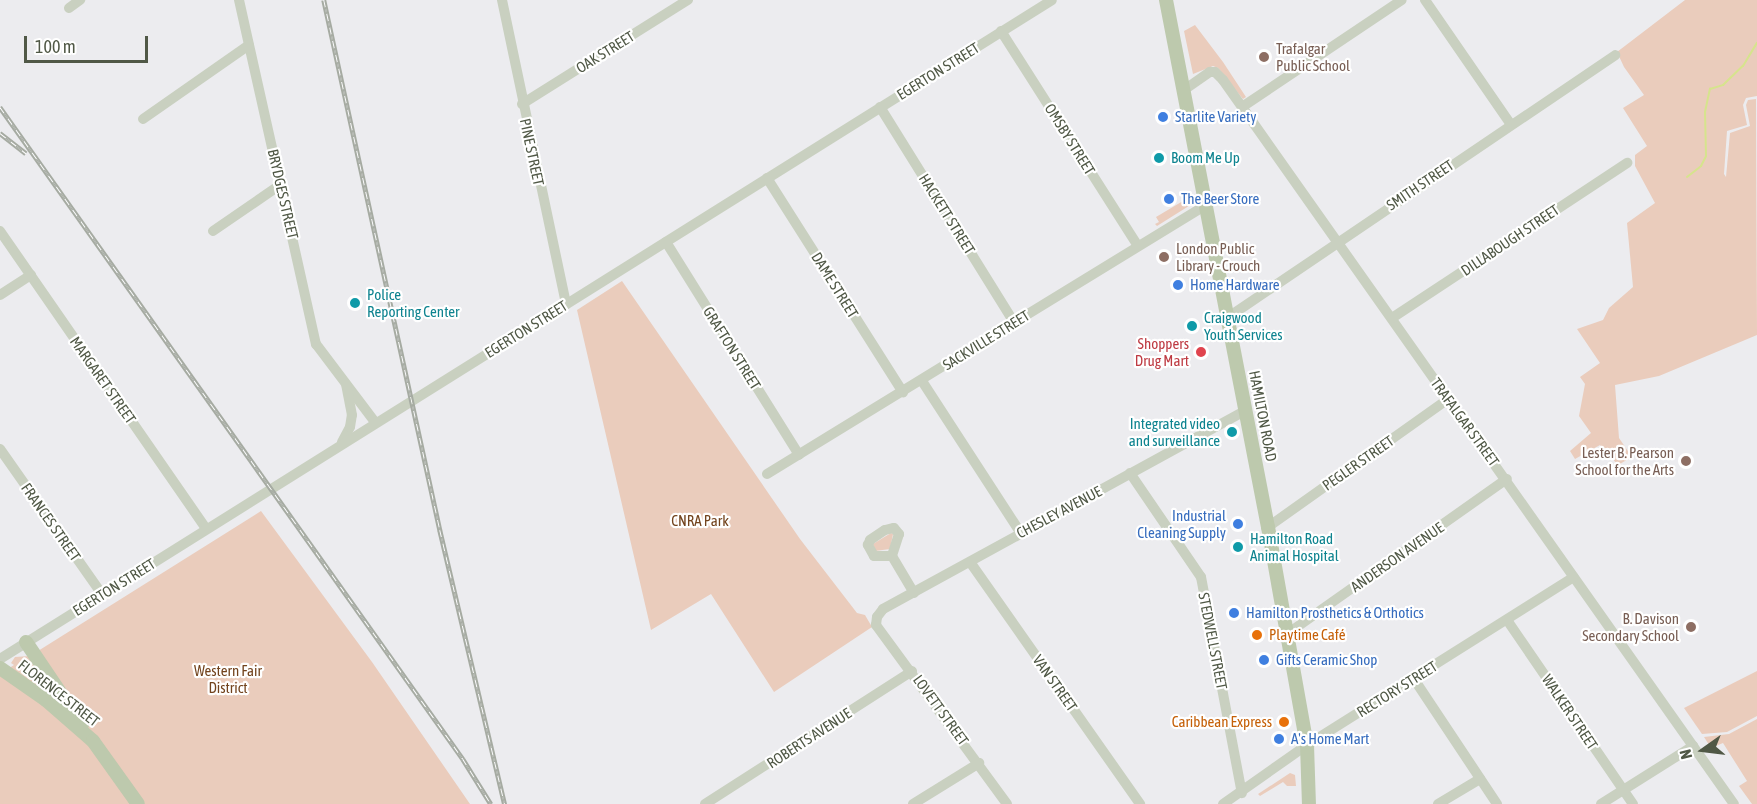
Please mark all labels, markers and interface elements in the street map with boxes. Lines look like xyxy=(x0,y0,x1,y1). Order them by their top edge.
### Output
scale bar xyxy=(27,24,152,62)
street label: OAK STREET xyxy=(573,27,637,77)
text: 100 m xyxy=(35,36,76,57)
street label: EGERTON STREET xyxy=(893,38,983,104)
place label: Trafalgar Public School xyxy=(1276,39,1350,74)
marker: Trafalgar Public School xyxy=(1257,50,1271,64)
street label: OMSBY STREET xyxy=(1041,100,1099,178)
place label: Starlite Variety xyxy=(1175,108,1257,126)
marker: Starlite Variety xyxy=(1156,110,1170,124)
street label: PINE STREET xyxy=(516,117,548,187)
street label: BRYDGES STREET xyxy=(264,147,302,241)
place label: Boom Me Up xyxy=(1171,149,1240,167)
marker: Boom Me Up xyxy=(1152,151,1166,165)
street label: SMITH STREET xyxy=(1383,156,1457,214)
street label: HACKETT STREET xyxy=(915,170,979,258)
place label: The Beer Store xyxy=(1181,190,1259,208)
marker: The Beer Store xyxy=(1162,192,1176,206)
street label: DILLABOUGH STREET xyxy=(1458,201,1562,279)
place label: London Public Library - Crouch xyxy=(1176,239,1260,274)
street label: DAME STREET xyxy=(808,249,862,321)
marker: London Public Library - Crouch xyxy=(1157,250,1171,264)
place label: Home Hardware xyxy=(1190,276,1280,294)
marker: Home Hardware xyxy=(1171,278,1185,292)
place label: Police Reporting Center xyxy=(367,285,460,320)
marker: Police Reporting Center xyxy=(348,296,362,310)
street label: EGERTON STREET xyxy=(481,296,571,362)
street label: GRAFTON STREET xyxy=(699,303,765,393)
street label: SACKVILLE STREET xyxy=(939,306,1033,374)
place label: Craigwood Youth Services xyxy=(1204,308,1283,343)
marker: Craigwood Youth Services xyxy=(1185,319,1199,333)
street label: MARGARET STREET xyxy=(66,333,140,427)
place label: Shoppers Drug Mart xyxy=(1135,334,1189,369)
marker: Shoppers Drug Mart xyxy=(1194,345,1208,359)
street label: HAMILTON ROAD xyxy=(1245,369,1281,463)
street label: TRAFALGAR STREET xyxy=(1427,374,1503,470)
place label: Integrated video and surveillance xyxy=(1129,414,1220,449)
marker: Integrated video and surveillance xyxy=(1225,425,1239,439)
street label: PEGLER STREET xyxy=(1319,432,1397,494)
place label: Lester B. Pearson School for the Arts xyxy=(1575,443,1674,478)
marker: Lester B. Pearson School for the Arts xyxy=(1679,454,1693,468)
street label: FRANCES STREET xyxy=(18,480,84,564)
street label: CHESLEY AVENUE xyxy=(1013,482,1105,542)
place label: Industrial Cleaning Supply xyxy=(1137,506,1226,541)
park label: CNRA Park xyxy=(671,512,729,530)
marker: Industrial Cleaning Supply xyxy=(1231,517,1245,531)
street label: ANDERSON AVENUE xyxy=(1347,518,1447,596)
place label: Hamilton Road Animal Hospital xyxy=(1250,529,1339,564)
marker: Hamilton Road Animal Hospital xyxy=(1231,540,1245,554)
street label: EGERTON STREET xyxy=(69,554,159,620)
street label: STEDWELL STREET xyxy=(1195,591,1231,691)
place label: Hamilton Prosthetics & Orthotics xyxy=(1246,604,1424,622)
marker: Hamilton Prosthetics & Orthotics xyxy=(1227,606,1241,620)
place label: B. Davison Secondary School xyxy=(1582,609,1679,644)
marker: B. Davison Secondary School xyxy=(1684,620,1698,634)
place label: Playtime Café xyxy=(1269,626,1346,644)
marker: Playtime Café xyxy=(1250,628,1264,642)
street label: VAN STREET xyxy=(1029,651,1081,715)
place label: Gifts Ceramic Shop xyxy=(1276,651,1377,669)
marker: Gifts Ceramic Shop xyxy=(1257,653,1271,667)
street label: FLORENCE STREET xyxy=(15,656,103,730)
street label: RECTORY STREET xyxy=(1353,657,1441,721)
park label: Western Fair District xyxy=(194,661,262,696)
street label: LOVETT STREET xyxy=(909,671,973,749)
street label: WALKER STREET xyxy=(1538,671,1602,753)
street label: ROBERTS AVENUE xyxy=(763,704,855,772)
place label: Caribbean Express xyxy=(1172,713,1272,731)
marker: Caribbean Express xyxy=(1277,715,1291,729)
north arrow xyxy=(1673,720,1733,780)
place label: A's Home Mart xyxy=(1291,730,1369,748)
marker: A's Home Mart xyxy=(1272,732,1286,746)
text: N xyxy=(1676,748,1695,761)

